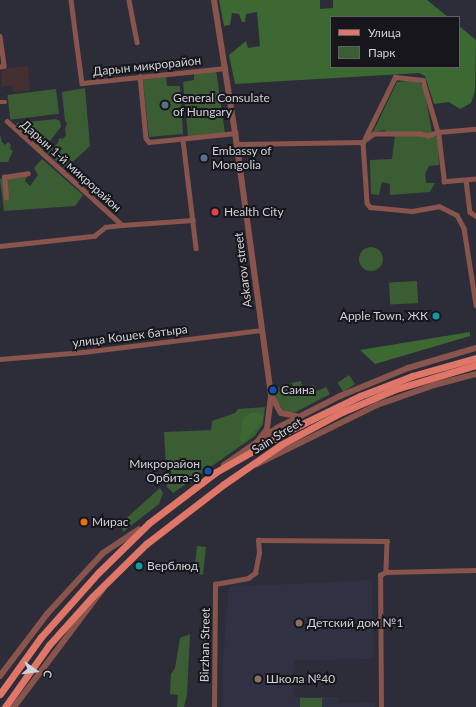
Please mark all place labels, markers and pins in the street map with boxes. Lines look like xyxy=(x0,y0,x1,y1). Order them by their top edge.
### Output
place label: General Consulate of Hungary xyxy=(173,91,270,119)
marker: General Consulate of Hungary xyxy=(160,100,170,110)
place label: Embassy of Mongolia xyxy=(212,144,272,172)
marker: Embassy of Mongolia xyxy=(199,153,209,163)
place label: Health City xyxy=(224,205,284,219)
marker: Health City xyxy=(209,206,221,218)
place label: Apple Town, ЖК xyxy=(339,309,428,323)
marker: Apple Town, ЖК xyxy=(431,311,441,321)
place label: Саина xyxy=(281,383,315,397)
marker: Саина xyxy=(268,385,278,395)
place label: Микрорайон Орбита-3 xyxy=(129,457,200,485)
marker: Микрорайон Орбита-3 xyxy=(203,466,213,476)
place label: Мирас xyxy=(92,515,128,529)
marker: Мирас xyxy=(79,517,89,527)
place label: Верблюд xyxy=(147,559,198,573)
marker: Верблюд xyxy=(134,561,144,571)
place label: Детский дом №1 xyxy=(307,616,403,630)
marker: Детский дом №1 xyxy=(294,618,304,628)
place label: Школа №40 xyxy=(266,672,335,686)
marker: Школа №40 xyxy=(253,674,263,684)

